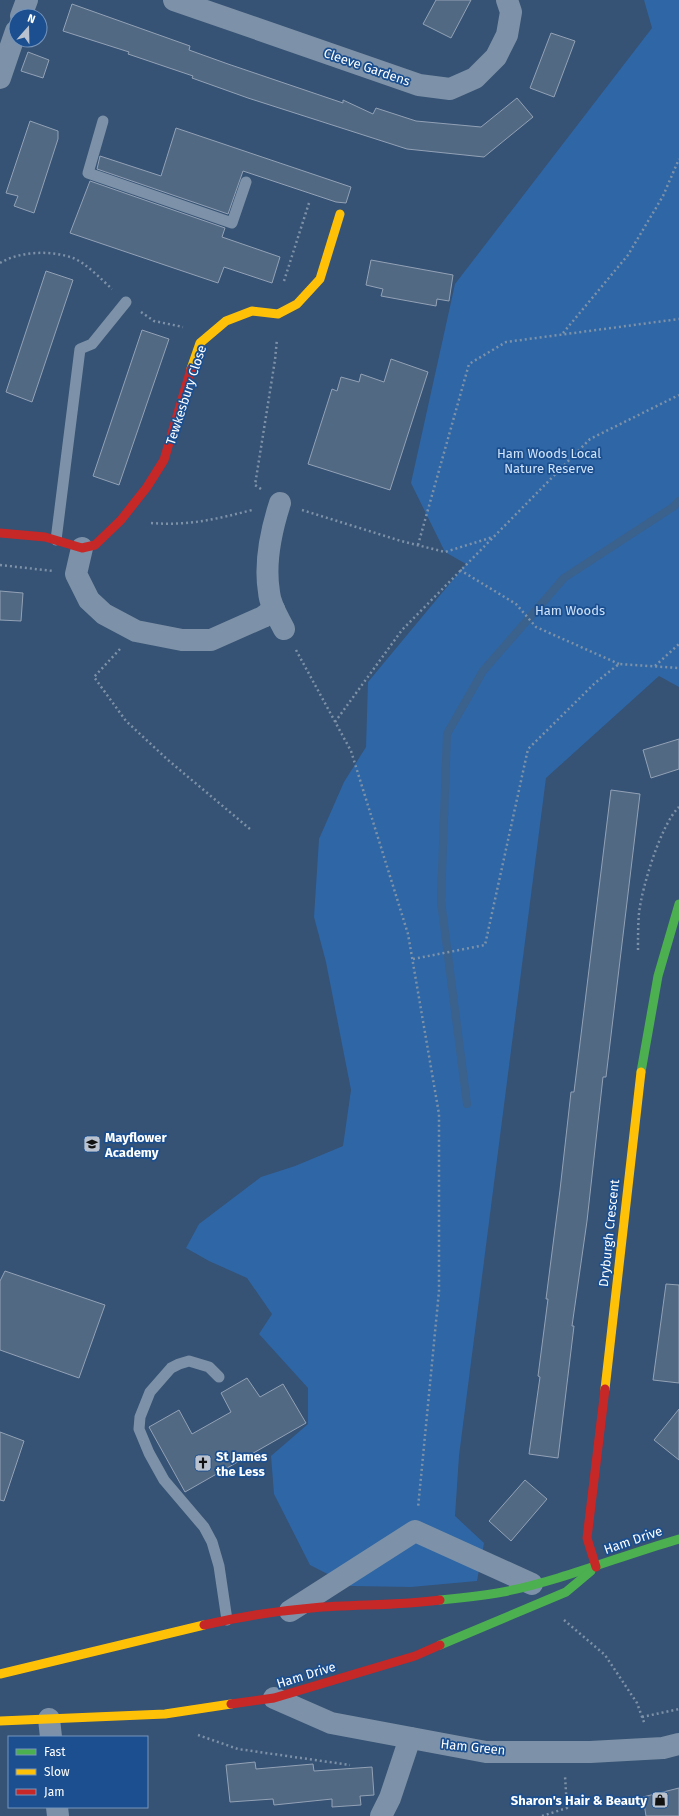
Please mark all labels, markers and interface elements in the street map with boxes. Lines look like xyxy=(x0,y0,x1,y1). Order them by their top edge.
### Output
north arrow xyxy=(8,8,48,48)
text: N xyxy=(26,12,37,26)
street label: Cleeve Gardens xyxy=(322,45,412,89)
street label: Tewkesbury Close xyxy=(163,343,209,447)
park label: Ham Woods Local Nature Reserve xyxy=(497,446,601,476)
park label: Ham Woods xyxy=(535,603,605,618)
place label: Mayflower Academy xyxy=(104,1130,168,1160)
school or university icon: Mayflower Academy xyxy=(82,1134,102,1154)
street label: Dryburgh Crescent xyxy=(596,1178,622,1287)
place label: St James the Less xyxy=(216,1449,268,1479)
church icon: St James the Less xyxy=(193,1453,213,1473)
street label: Ham Drive xyxy=(602,1523,664,1557)
street label: Ham Drive xyxy=(275,1659,337,1691)
legend xyxy=(8,1736,148,1808)
street label: Ham Green xyxy=(440,1736,506,1758)
text: Fast xyxy=(44,1745,66,1759)
text: Slow xyxy=(44,1765,70,1779)
text: Jam xyxy=(44,1785,64,1799)
shop icon: Sharon's Hair & Beauty xyxy=(650,1790,670,1810)
place label: Sharon's Hair & Beauty xyxy=(511,1793,647,1808)

